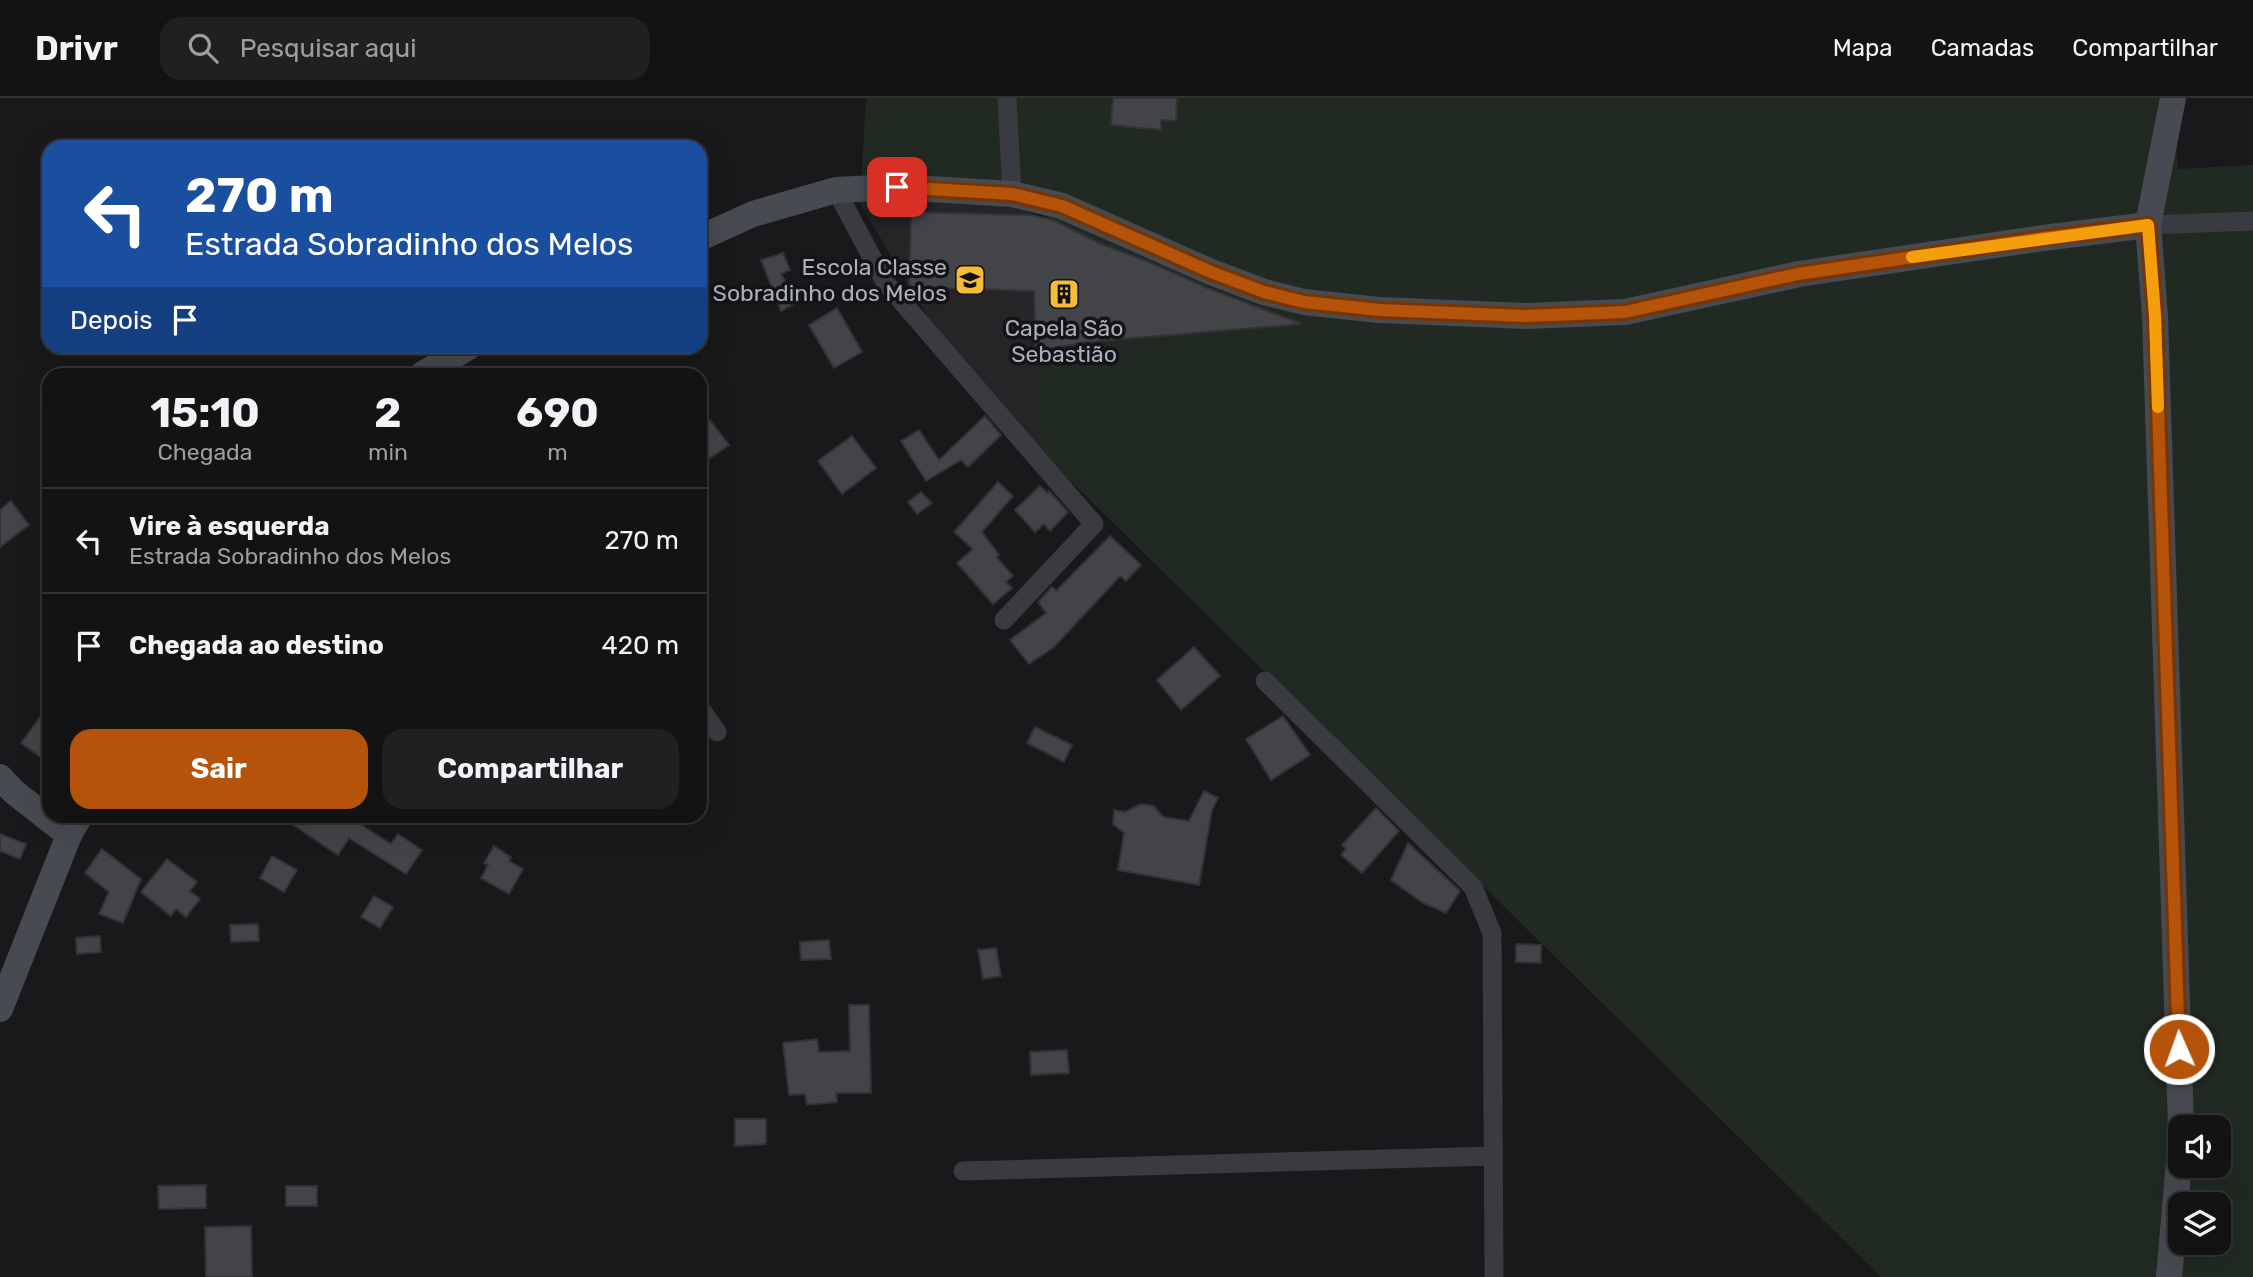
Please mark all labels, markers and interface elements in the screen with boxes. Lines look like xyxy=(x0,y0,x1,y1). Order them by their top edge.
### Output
search box xyxy=(160,17,650,80)
text: Drivr xyxy=(35,29,118,68)
icon: search xyxy=(184,29,222,67)
text: Pesquisar aqui xyxy=(240,33,417,64)
text: Mapa xyxy=(1833,34,1893,62)
text: Camadas xyxy=(1931,34,2034,62)
text: Compartilhar xyxy=(2072,34,2218,62)
pin xyxy=(867,157,927,217)
text: 270 m xyxy=(185,166,334,224)
icon: left xyxy=(70,168,161,259)
icon: arrive xyxy=(878,168,916,206)
text: Estrada Sobradinho dos Melos xyxy=(185,225,633,263)
place label: Escola Classe Sobradinho dos Melos xyxy=(713,253,947,307)
school or university icon: Escola Classe Sobradinho dos Melos xyxy=(953,263,987,297)
building icon: Capela São Sebastião xyxy=(1047,277,1081,311)
icon: arrive xyxy=(166,301,204,339)
text: Depois xyxy=(70,305,152,336)
place label: Capela São Sebastião xyxy=(1005,314,1123,368)
text: 15:10 xyxy=(150,388,260,438)
text: 2 xyxy=(374,388,402,438)
text: 690 xyxy=(516,388,599,438)
text: Chegada xyxy=(157,438,252,466)
text: min xyxy=(368,438,408,466)
text: m xyxy=(547,438,568,466)
text: Vire à esquerda xyxy=(129,511,330,542)
icon: left xyxy=(70,522,108,560)
text: 270 m xyxy=(604,525,679,556)
text: Estrada Sobradinho dos Melos xyxy=(129,542,451,570)
icon: arrive xyxy=(70,627,108,665)
text: Chegada ao destino xyxy=(129,630,384,661)
text: 420 m xyxy=(602,630,679,661)
button: Sair xyxy=(70,729,368,809)
button: Compartilhar xyxy=(382,729,679,809)
position arrow xyxy=(2142,1012,2216,1086)
map controls xyxy=(2168,1115,2231,1255)
button: sound xyxy=(2168,1115,2231,1178)
button: layers xyxy=(2168,1192,2231,1255)

